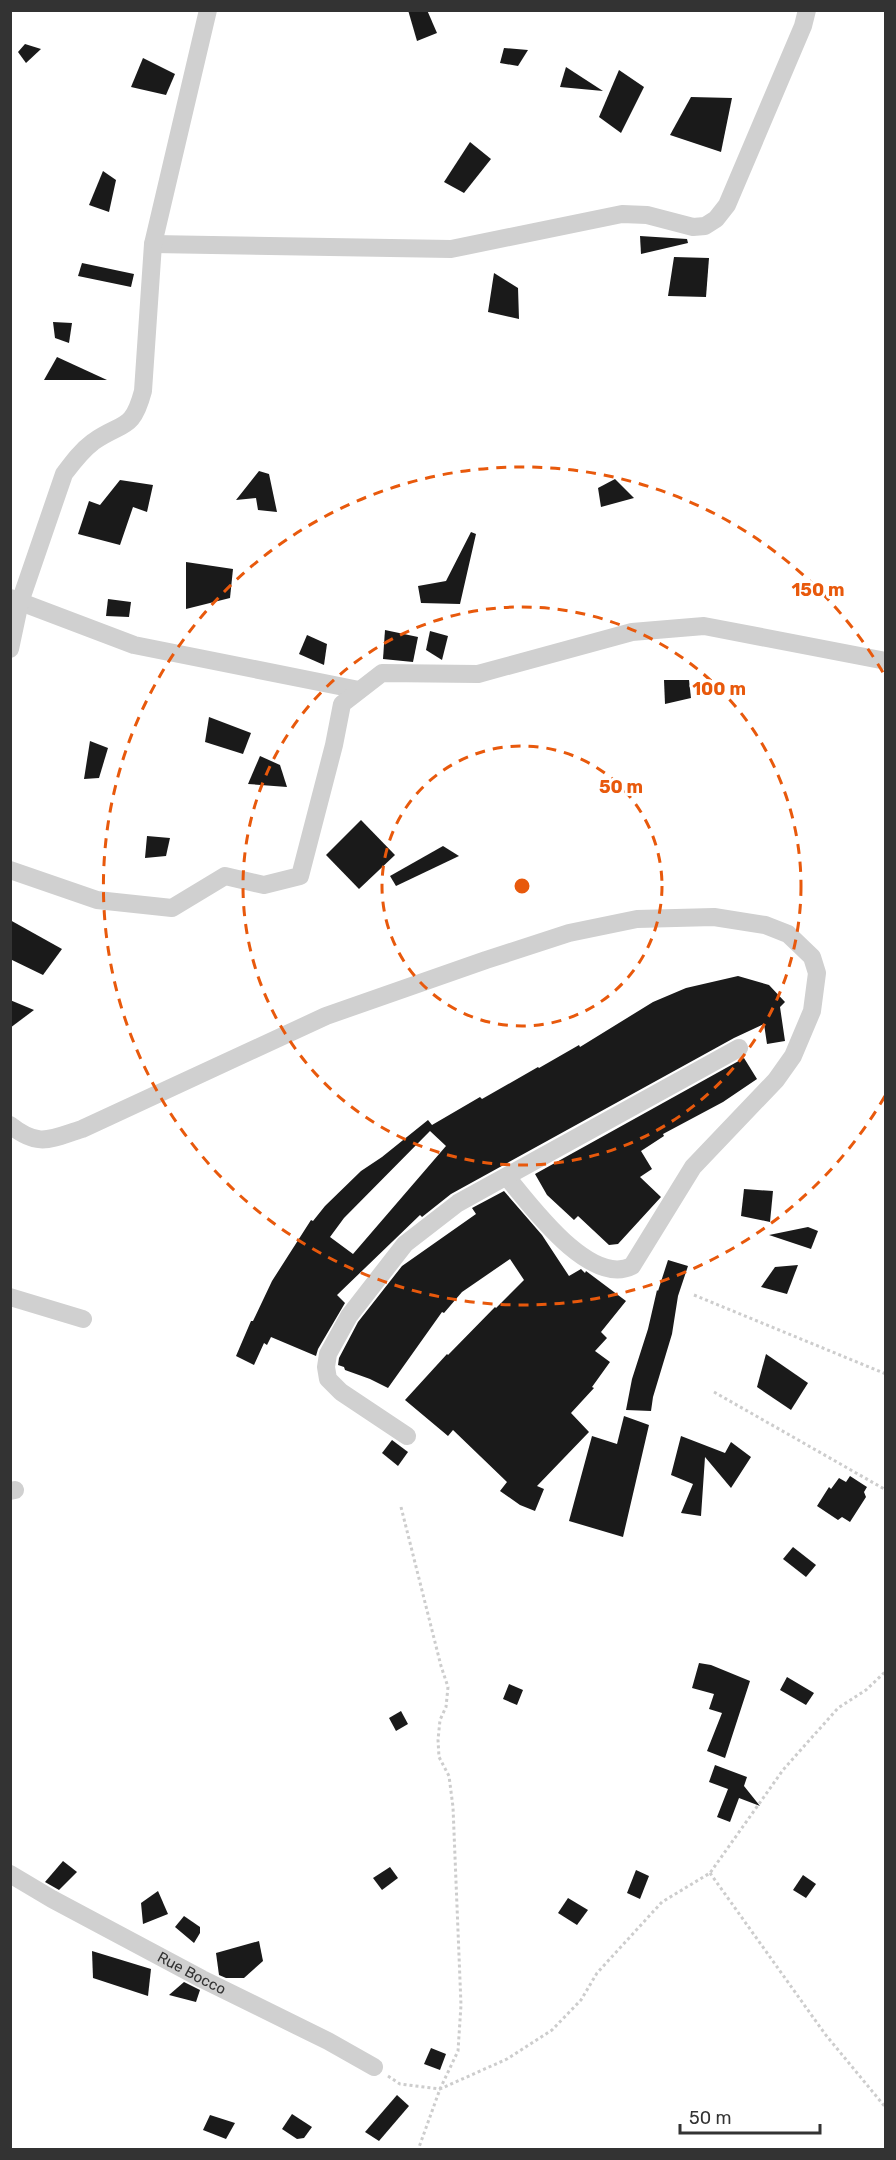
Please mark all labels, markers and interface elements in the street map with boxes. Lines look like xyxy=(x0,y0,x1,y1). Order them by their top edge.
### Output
text: 150 m xyxy=(791,579,845,601)
text: 100 m xyxy=(692,678,746,700)
text: 50 m xyxy=(599,776,643,798)
centre of rings xyxy=(512,876,532,896)
street label: Rue Bocco xyxy=(154,1948,229,1998)
scale bar xyxy=(680,2097,820,2135)
text: 50 m xyxy=(689,2107,732,2129)

